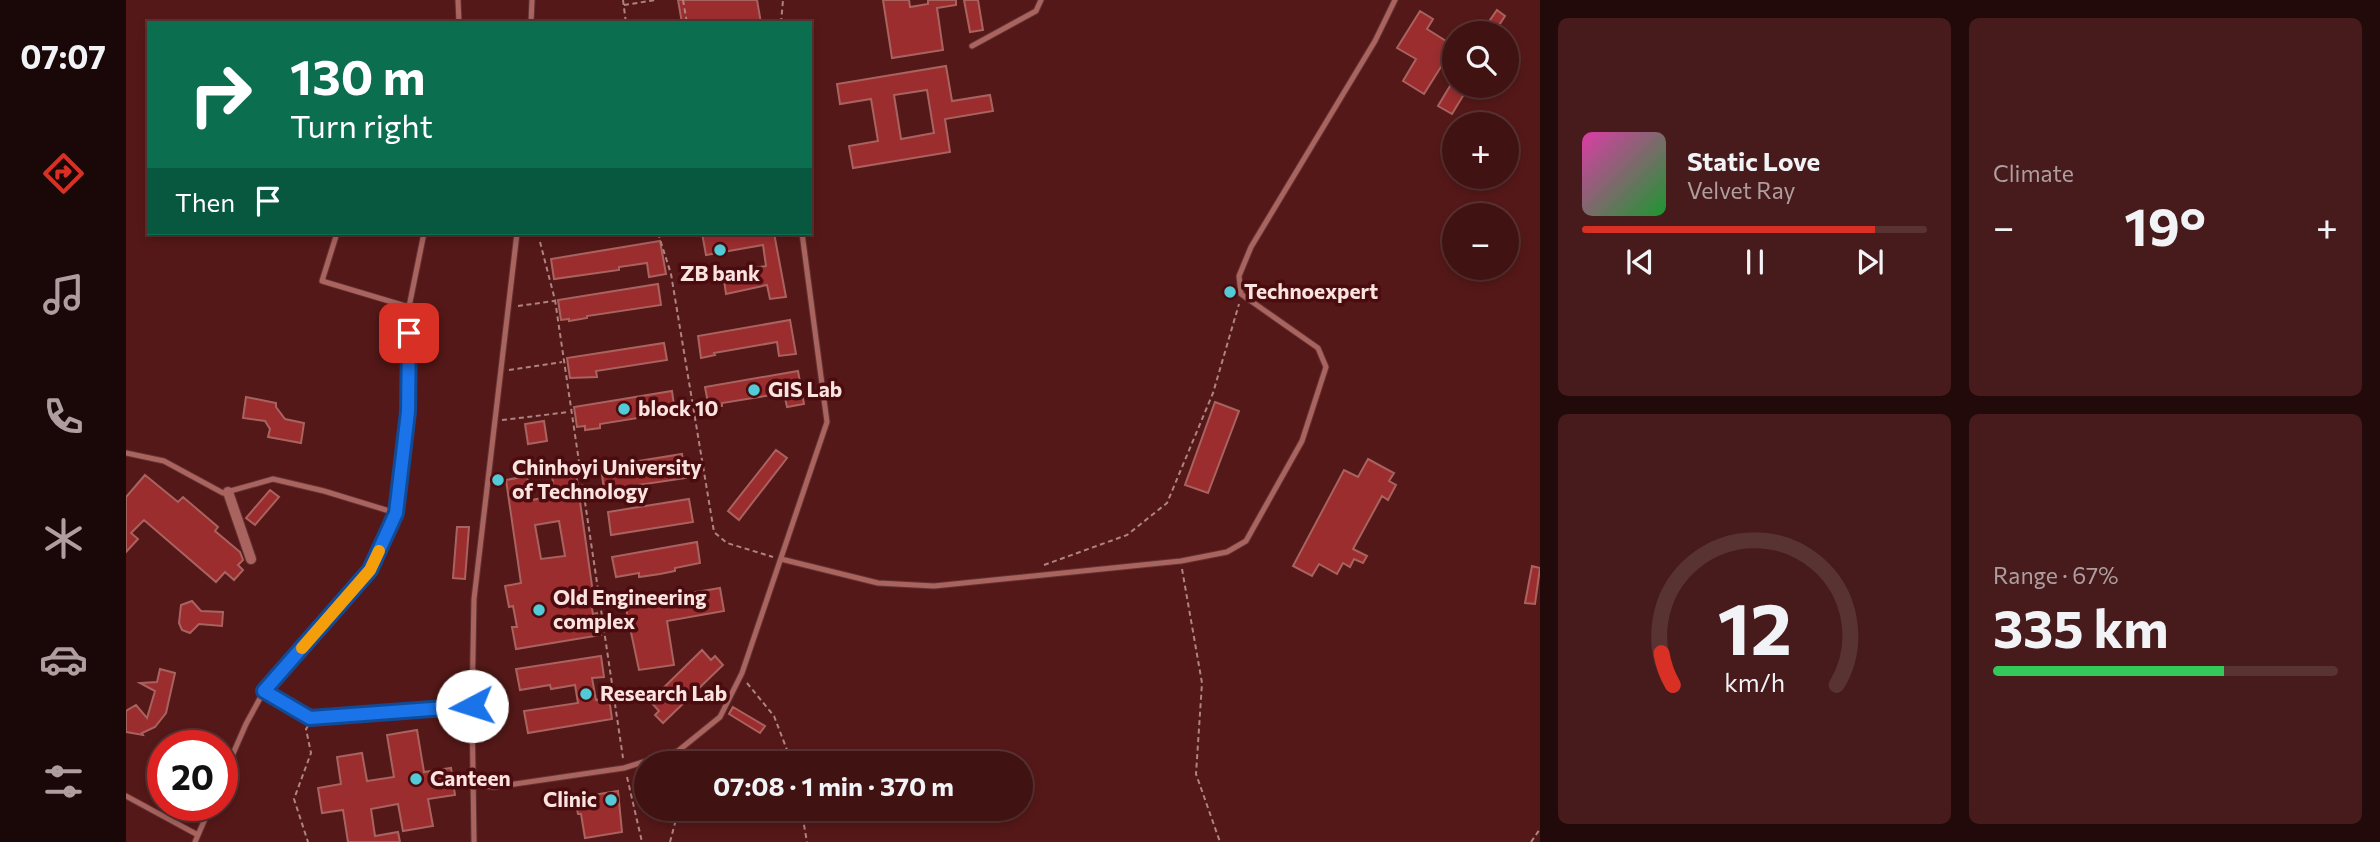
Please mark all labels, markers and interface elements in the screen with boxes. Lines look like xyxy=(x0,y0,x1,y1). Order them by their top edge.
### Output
map controls xyxy=(1442,21,1519,280)
button: search xyxy=(1442,21,1519,98)
text: 07:07 xyxy=(20,36,106,76)
text: 130 m xyxy=(290,45,425,105)
icon: right xyxy=(175,49,266,140)
text: Turn right xyxy=(290,105,433,145)
button: + xyxy=(1442,112,1519,189)
text: Static Love xyxy=(1687,145,1820,176)
icon: directions xyxy=(39,149,88,198)
text: Climate xyxy=(1993,159,2074,187)
text: Velvet Ray xyxy=(1687,176,1795,204)
icon: arrive xyxy=(249,182,287,220)
text: Then xyxy=(175,186,235,217)
text: 19° xyxy=(2124,193,2206,257)
text: − xyxy=(1993,202,2015,249)
text: + xyxy=(2316,202,2338,249)
button: − xyxy=(1442,203,1519,280)
marker: ZB bank xyxy=(712,242,728,258)
icon: previous xyxy=(1621,243,1659,281)
icon: pause xyxy=(1736,243,1774,281)
icon: next xyxy=(1851,243,1889,281)
place label: ZB bank xyxy=(680,260,760,285)
icon: music xyxy=(39,270,88,319)
place label: Technoexpert xyxy=(1244,278,1378,303)
marker: Technoexpert xyxy=(1222,284,1238,300)
pin xyxy=(379,303,439,363)
icon: arrive xyxy=(390,314,428,352)
place label: GIS Lab xyxy=(768,376,842,401)
marker: GIS Lab xyxy=(746,382,762,398)
icon: phone xyxy=(39,392,88,441)
place label: block 10 xyxy=(638,395,718,420)
marker: block 10 xyxy=(616,401,632,417)
place label: Chinhoyi University of Technology xyxy=(512,454,702,503)
marker: Chinhoyi University of Technology xyxy=(490,472,506,488)
icon: climate xyxy=(39,514,88,563)
text: Range · 67% xyxy=(1993,561,2118,589)
text: 12 xyxy=(1717,581,1792,670)
place label: Old Engineering complex xyxy=(553,584,707,633)
text: 335 km xyxy=(1993,595,2169,659)
marker: Old Engineering complex xyxy=(531,602,547,618)
icon: car xyxy=(39,635,88,684)
text: km/h xyxy=(1724,667,1785,697)
position arrow xyxy=(435,669,509,743)
place label: Research Lab xyxy=(600,680,727,705)
marker: Research Lab xyxy=(578,686,594,702)
speed limit sign: 20 xyxy=(147,730,238,821)
icon: filters xyxy=(39,757,88,806)
place label: Canteen xyxy=(430,765,511,790)
text: 07:08 · 1 min · 370 m xyxy=(713,770,954,801)
marker: Canteen xyxy=(408,771,424,787)
place label: Clinic xyxy=(543,786,597,811)
marker: Clinic xyxy=(603,792,619,808)

